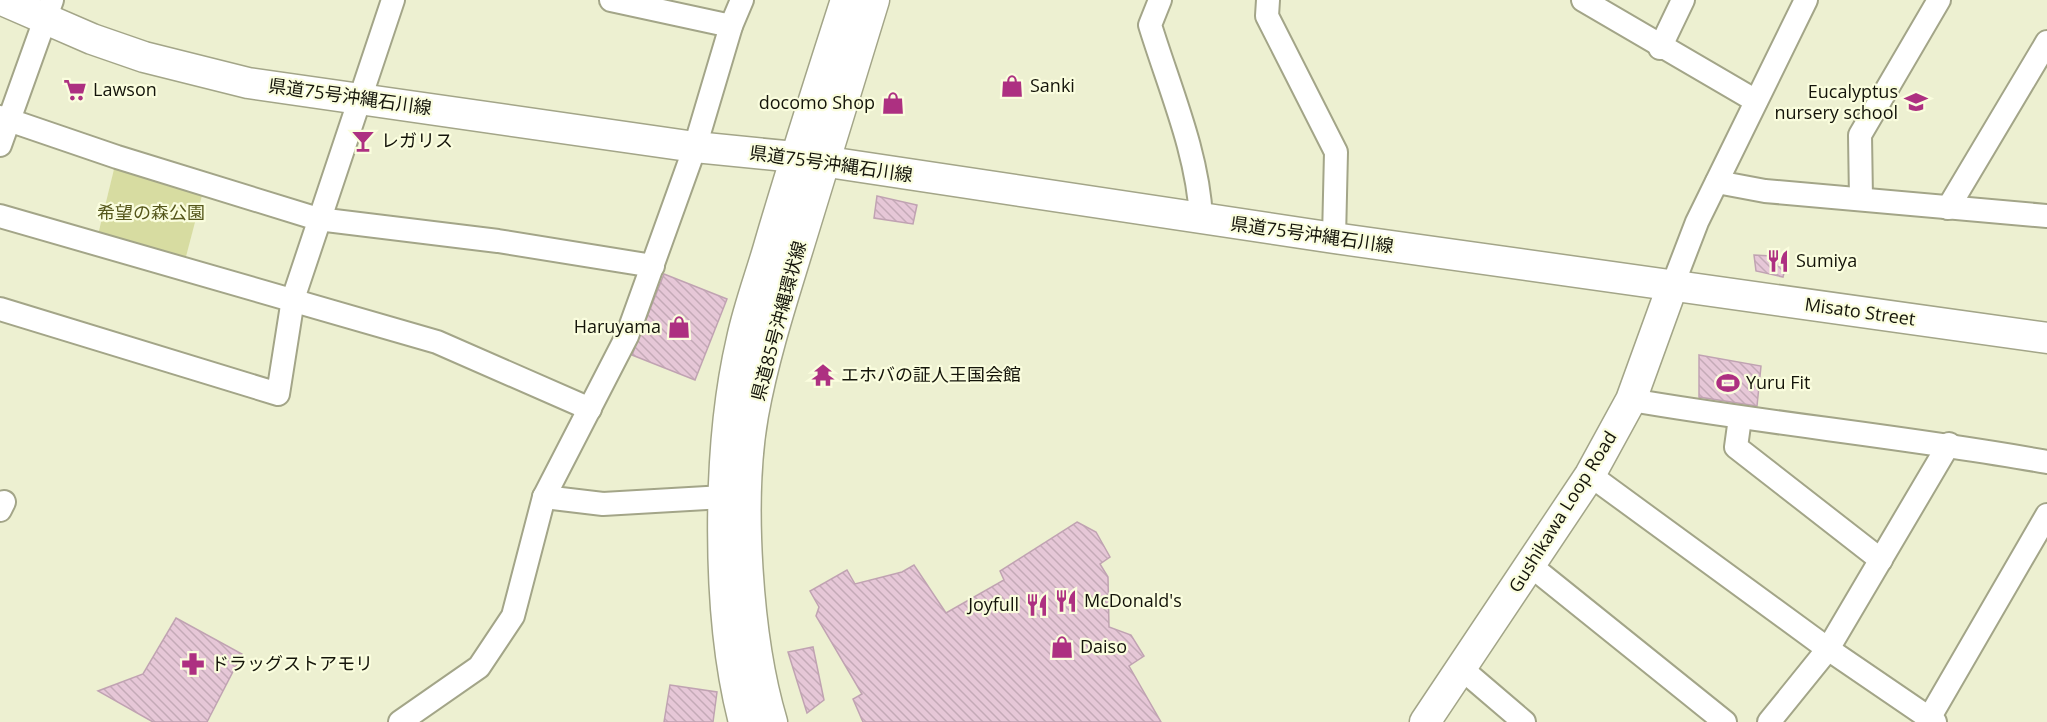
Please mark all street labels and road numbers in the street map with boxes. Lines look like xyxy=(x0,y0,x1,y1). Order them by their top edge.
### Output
street label: 県道75号沖縄石川線 xyxy=(267,73,433,119)
street label: 県道75号沖縄石川線 xyxy=(748,140,914,186)
street label: 県道75号沖縄石川線 xyxy=(1229,211,1395,257)
street label: 県道85号沖縄環状線 xyxy=(745,238,811,403)
street label: Misato Street xyxy=(1803,291,1917,331)
street label: Gushikawa Loop Road xyxy=(1503,426,1622,597)

